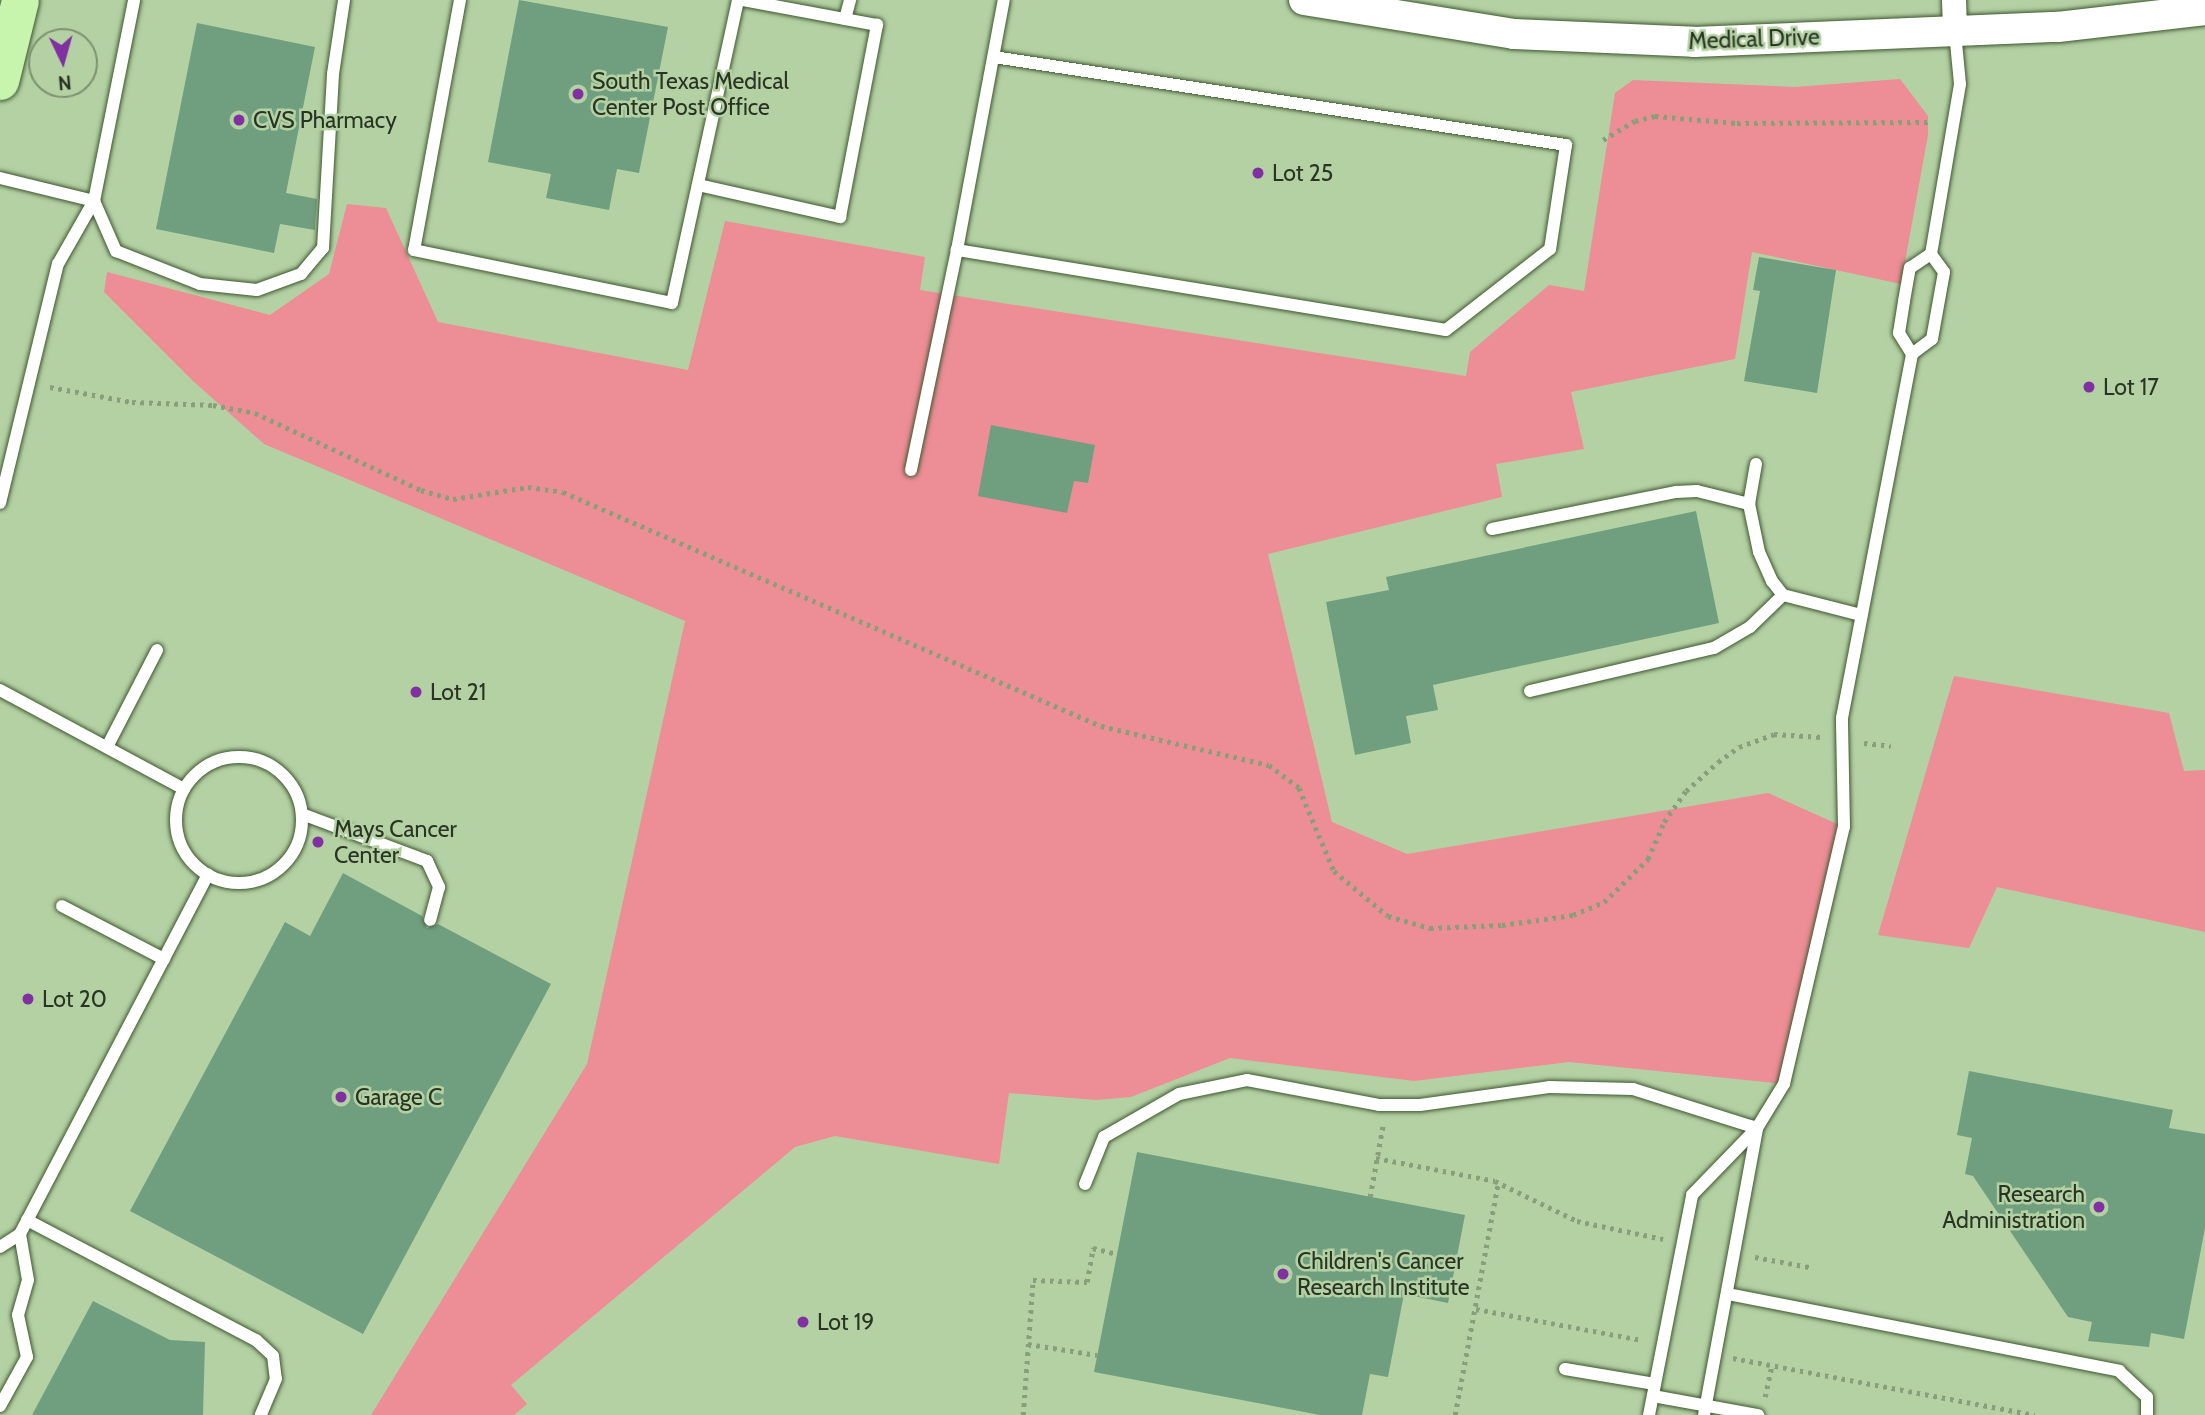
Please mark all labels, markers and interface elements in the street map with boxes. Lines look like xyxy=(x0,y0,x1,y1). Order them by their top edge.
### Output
street label: Medical Drive xyxy=(1688,23,1820,55)
north arrow xyxy=(28,28,98,98)
place label: South Texas Medical Center Post Office xyxy=(592,67,789,121)
text: N xyxy=(57,70,72,94)
marker: South Texas Medical Center Post Office xyxy=(570,86,586,102)
place label: CVS Pharmacy xyxy=(253,106,397,134)
marker: CVS Pharmacy xyxy=(231,112,247,128)
place label: Lot 25 xyxy=(1272,159,1333,187)
marker: Lot 25 xyxy=(1250,165,1266,181)
place label: Lot 17 xyxy=(2103,373,2159,401)
marker: Lot 17 xyxy=(2081,379,2097,395)
place label: Lot 21 xyxy=(430,678,486,706)
marker: Lot 21 xyxy=(408,684,424,700)
place label: Mays Cancer Center xyxy=(334,815,457,869)
marker: Mays Cancer Center xyxy=(308,832,328,852)
place label: Lot 20 xyxy=(42,985,107,1013)
marker: Lot 20 xyxy=(20,991,36,1007)
place label: Garage C xyxy=(355,1083,442,1111)
marker: Garage C xyxy=(333,1089,349,1105)
place label: Research Administration xyxy=(1942,1180,2085,1234)
marker: Research Administration xyxy=(2091,1199,2107,1215)
place label: Children's Cancer Research Institute xyxy=(1297,1247,1469,1301)
marker: Children's Cancer Research Institute xyxy=(1275,1266,1291,1282)
place label: Lot 19 xyxy=(817,1308,874,1336)
marker: Lot 19 xyxy=(795,1314,811,1330)

